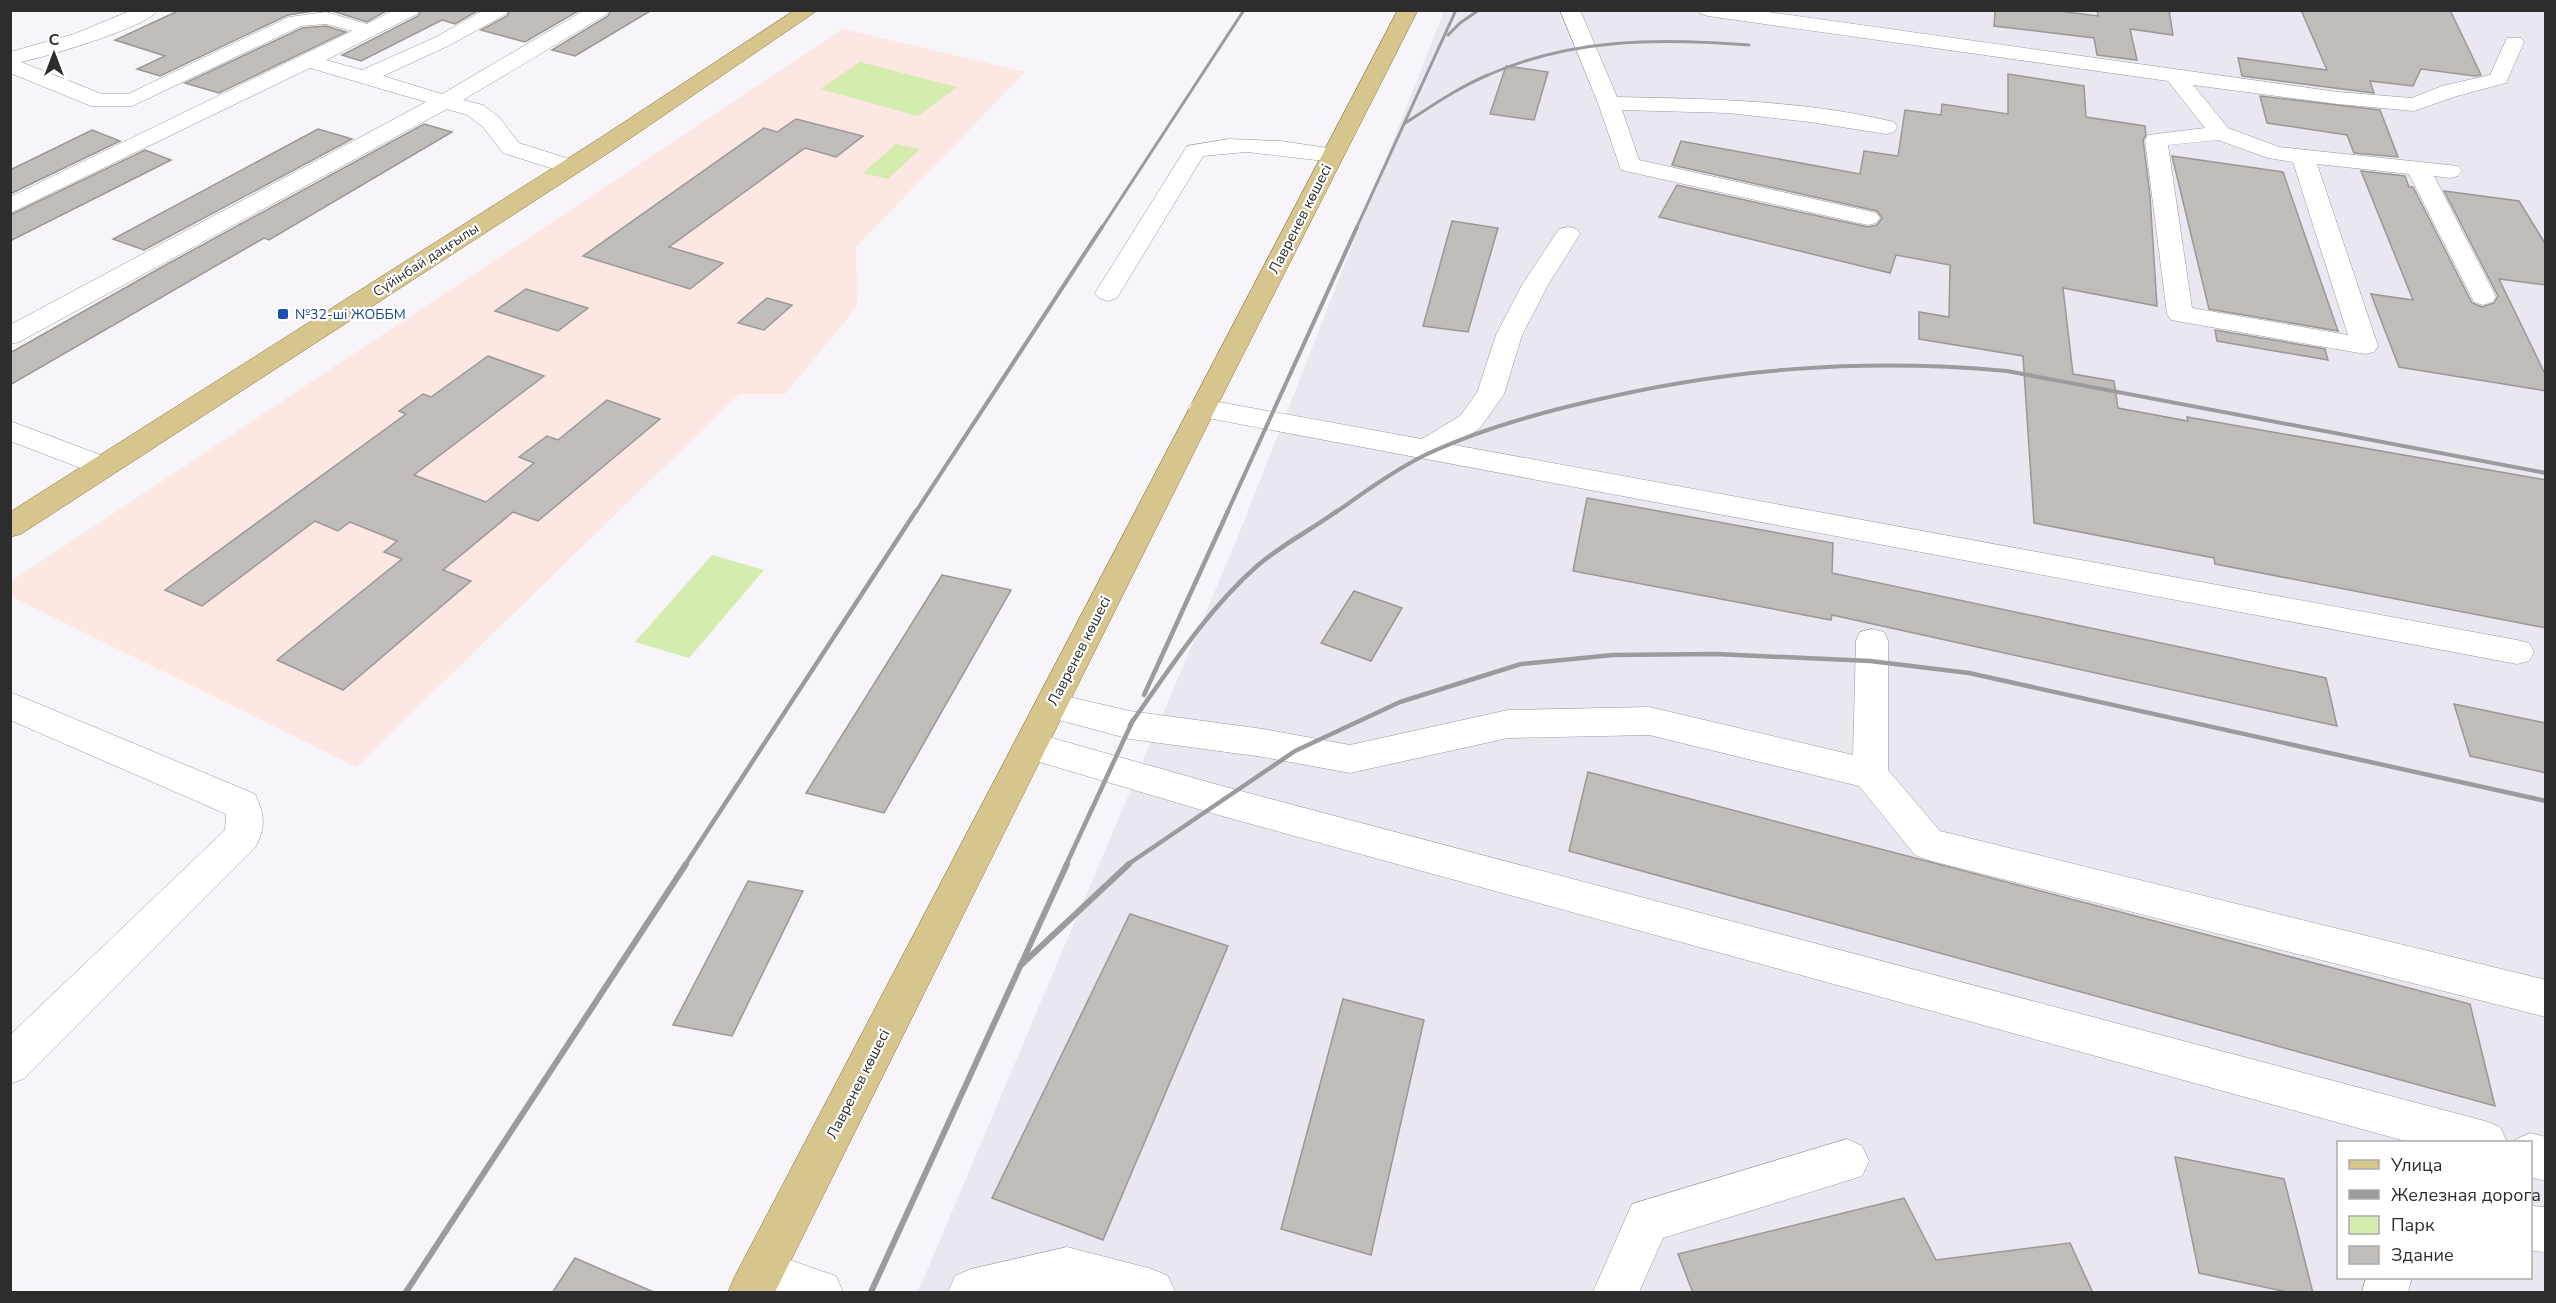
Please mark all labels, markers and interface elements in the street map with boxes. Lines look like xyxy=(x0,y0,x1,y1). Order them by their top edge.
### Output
north arrow xyxy=(24,24,84,84)
text: С xyxy=(49,29,60,51)
street label: Лавренев көшесі xyxy=(1264,161,1336,277)
street label: Сүйінбай даңғылы xyxy=(369,219,483,301)
place label: №32-ші ЖОББМ xyxy=(295,305,406,324)
marker: №32-ші ЖОББМ xyxy=(276,307,290,321)
street label: Лавренев көшесі xyxy=(1043,593,1115,709)
street label: Лавренев көшесі xyxy=(822,1026,894,1142)
legend xyxy=(2337,1141,2532,1279)
text: Улица xyxy=(2390,1153,2442,1177)
text: Железная дорога xyxy=(2391,1183,2541,1207)
text: Парк xyxy=(2391,1213,2435,1237)
text: Здание xyxy=(2391,1243,2454,1267)

